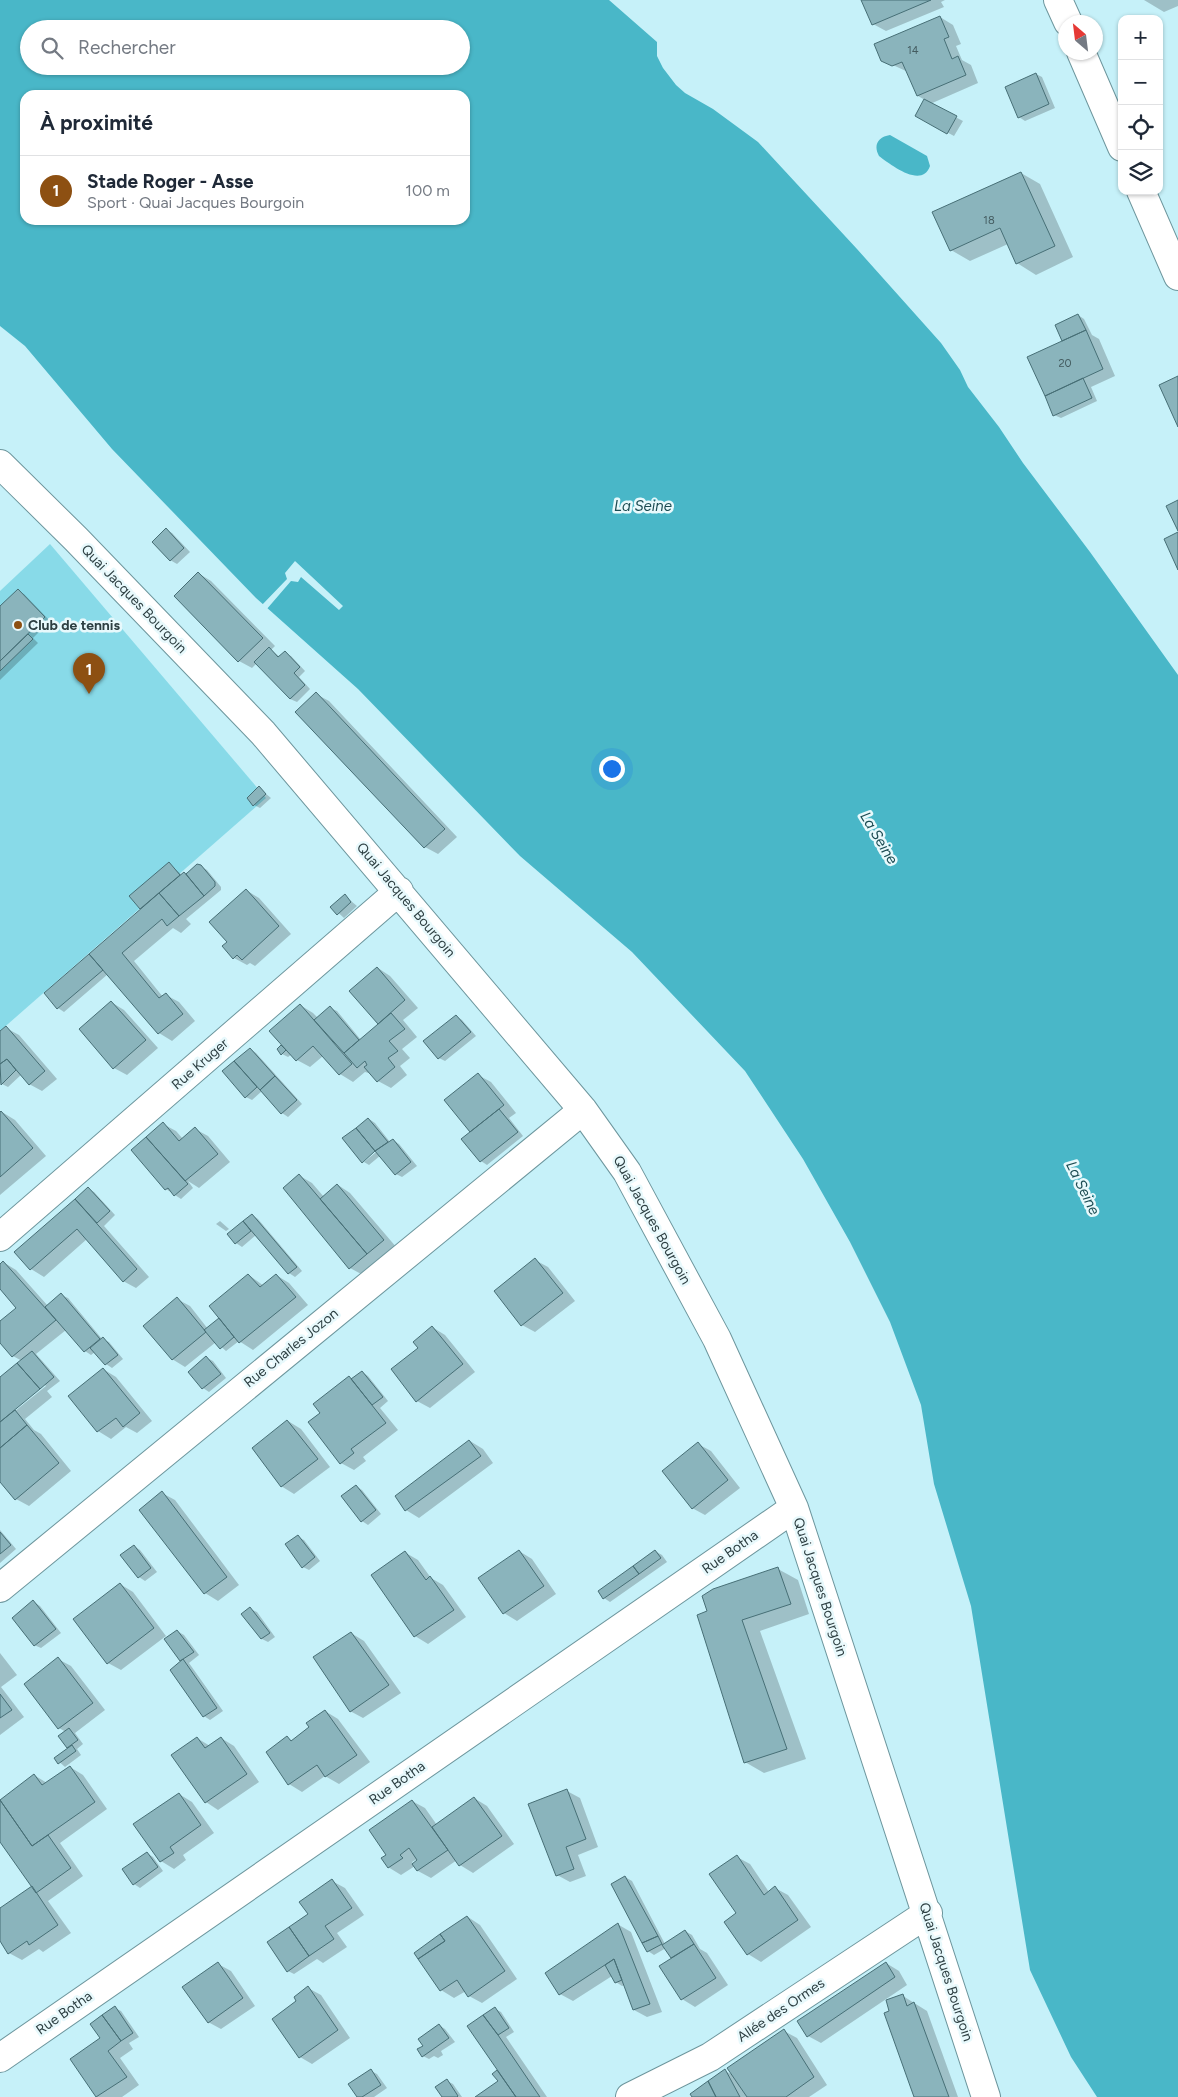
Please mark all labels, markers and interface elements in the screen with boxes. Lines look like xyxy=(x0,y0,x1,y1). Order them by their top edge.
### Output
north arrow xyxy=(1058,15,1103,60)
map controls xyxy=(1118,15,1163,195)
button: + xyxy=(1118,15,1163,60)
search box xyxy=(20,20,470,75)
icon: search xyxy=(38,34,66,62)
text: Rechercher xyxy=(78,36,176,59)
house number: 14 xyxy=(907,44,919,57)
button: − xyxy=(1118,60,1163,105)
button: locate xyxy=(1118,105,1163,150)
text: À proximité xyxy=(40,110,153,135)
button: layers xyxy=(1118,150,1163,195)
text: Stade Roger - Asse xyxy=(87,170,254,193)
text: 1 xyxy=(53,181,59,200)
text: 100 m xyxy=(405,181,450,200)
text: Sport · Quai Jacques Bourgoin xyxy=(87,193,304,212)
house number: 18 xyxy=(983,214,995,227)
house number: 20 xyxy=(1058,357,1072,370)
water label: La Seine xyxy=(614,497,672,515)
street label: Quai Jacques Bourgoin xyxy=(78,541,190,657)
place label: Club de tennis xyxy=(28,617,120,634)
marker: Club de tennis xyxy=(12,619,24,631)
pin: 1 xyxy=(73,653,105,694)
your location xyxy=(599,756,625,782)
water label: La Seine xyxy=(856,809,902,867)
street label: Quai Jacques Bourgoin xyxy=(353,839,459,961)
street label: Rue Kruger xyxy=(168,1035,232,1093)
street label: Quai Jacques Bourgoin xyxy=(610,1153,695,1288)
water label: La Seine xyxy=(1062,1158,1104,1218)
street label: Rue Charles Jozon xyxy=(240,1305,342,1391)
street label: Quai Jacques Bourgoin xyxy=(790,1516,850,1659)
street label: Rue Botha xyxy=(699,1527,761,1577)
street label: Rue Botha xyxy=(366,1758,428,1808)
street label: Quai Jacques Bourgoin xyxy=(916,1901,976,2044)
street label: Allée des Ormes xyxy=(734,1974,828,2046)
street label: Rue Botha xyxy=(33,1988,95,2038)

